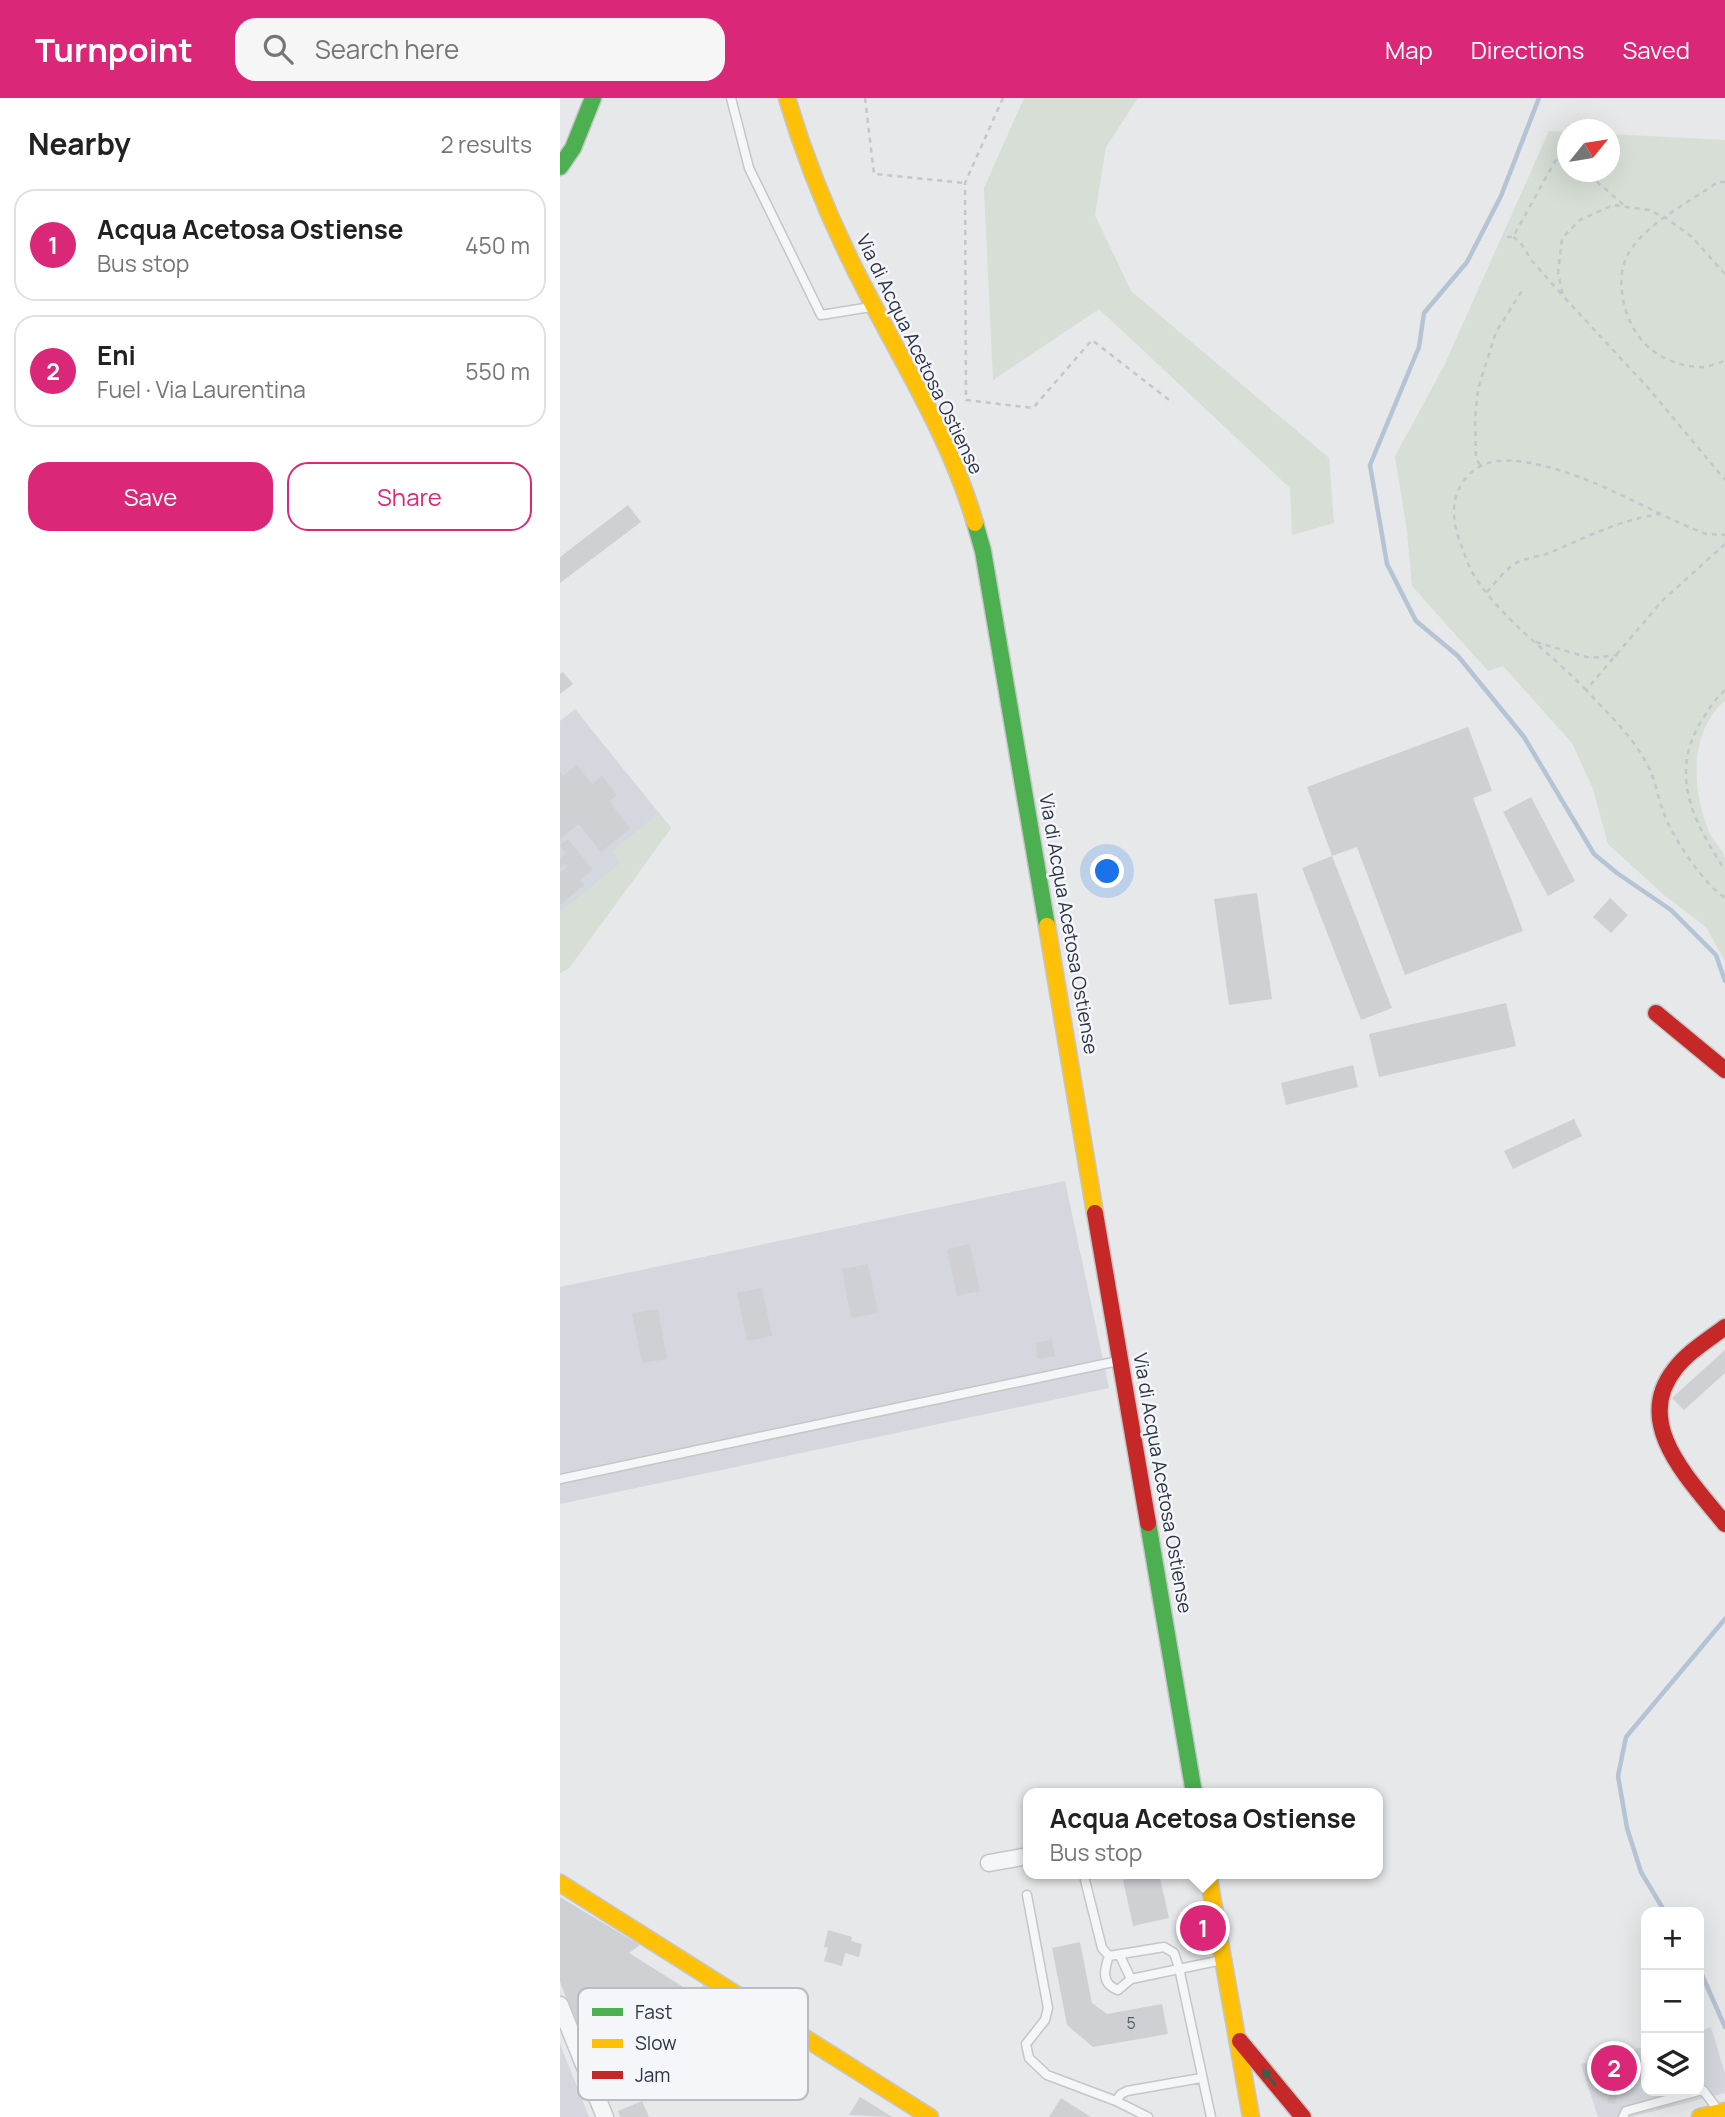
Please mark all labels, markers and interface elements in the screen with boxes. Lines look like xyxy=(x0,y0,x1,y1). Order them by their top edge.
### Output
search box xyxy=(235,18,725,81)
text: Turnpoint xyxy=(35,27,193,72)
icon: search xyxy=(259,30,297,68)
text: Search here xyxy=(315,31,459,67)
text: Map xyxy=(1385,33,1433,66)
text: Directions xyxy=(1471,33,1584,66)
text: Saved xyxy=(1622,33,1690,66)
north arrow xyxy=(1557,119,1620,182)
text: Nearby xyxy=(28,123,131,164)
text: 2 results xyxy=(440,128,532,160)
text: Acqua Acetosa Ostiense xyxy=(97,211,403,247)
text: 1 xyxy=(48,229,58,261)
text: 450 m xyxy=(465,229,530,261)
street label: Via di Acqua Acetosa Ostiense xyxy=(850,230,990,478)
text: Bus stop xyxy=(97,247,189,279)
text: Eni xyxy=(97,337,136,373)
text: 2 xyxy=(46,355,60,387)
text: 550 m xyxy=(465,355,530,387)
text: Fuel · Via Laurentina xyxy=(97,373,306,405)
button: Save xyxy=(28,462,273,531)
button: Share xyxy=(287,462,532,531)
street label: Via di Acqua Acetosa Ostiense xyxy=(1033,792,1105,1056)
your location xyxy=(1090,854,1124,888)
street label: Via di Acqua Acetosa Ostiense xyxy=(1127,1351,1199,1615)
popup xyxy=(1023,1788,1383,1879)
text: Acqua Acetosa Ostiense xyxy=(1050,1800,1356,1836)
text: Bus stop xyxy=(1050,1836,1142,1868)
pin: 1 xyxy=(1180,1902,1226,1954)
map controls xyxy=(1641,1907,1704,2096)
button: + xyxy=(1641,1907,1704,1970)
button: − xyxy=(1641,1970,1704,2033)
legend xyxy=(578,1988,808,2100)
text: Fast xyxy=(635,1999,672,2025)
house number: 5 xyxy=(1126,2012,1136,2034)
text: Slow xyxy=(635,2030,677,2056)
button: layers xyxy=(1641,2033,1704,2096)
pin: 2 xyxy=(1591,2042,1637,2094)
text: Jam xyxy=(635,2062,670,2088)
one-way arrow xyxy=(1262,2068,1277,2085)

